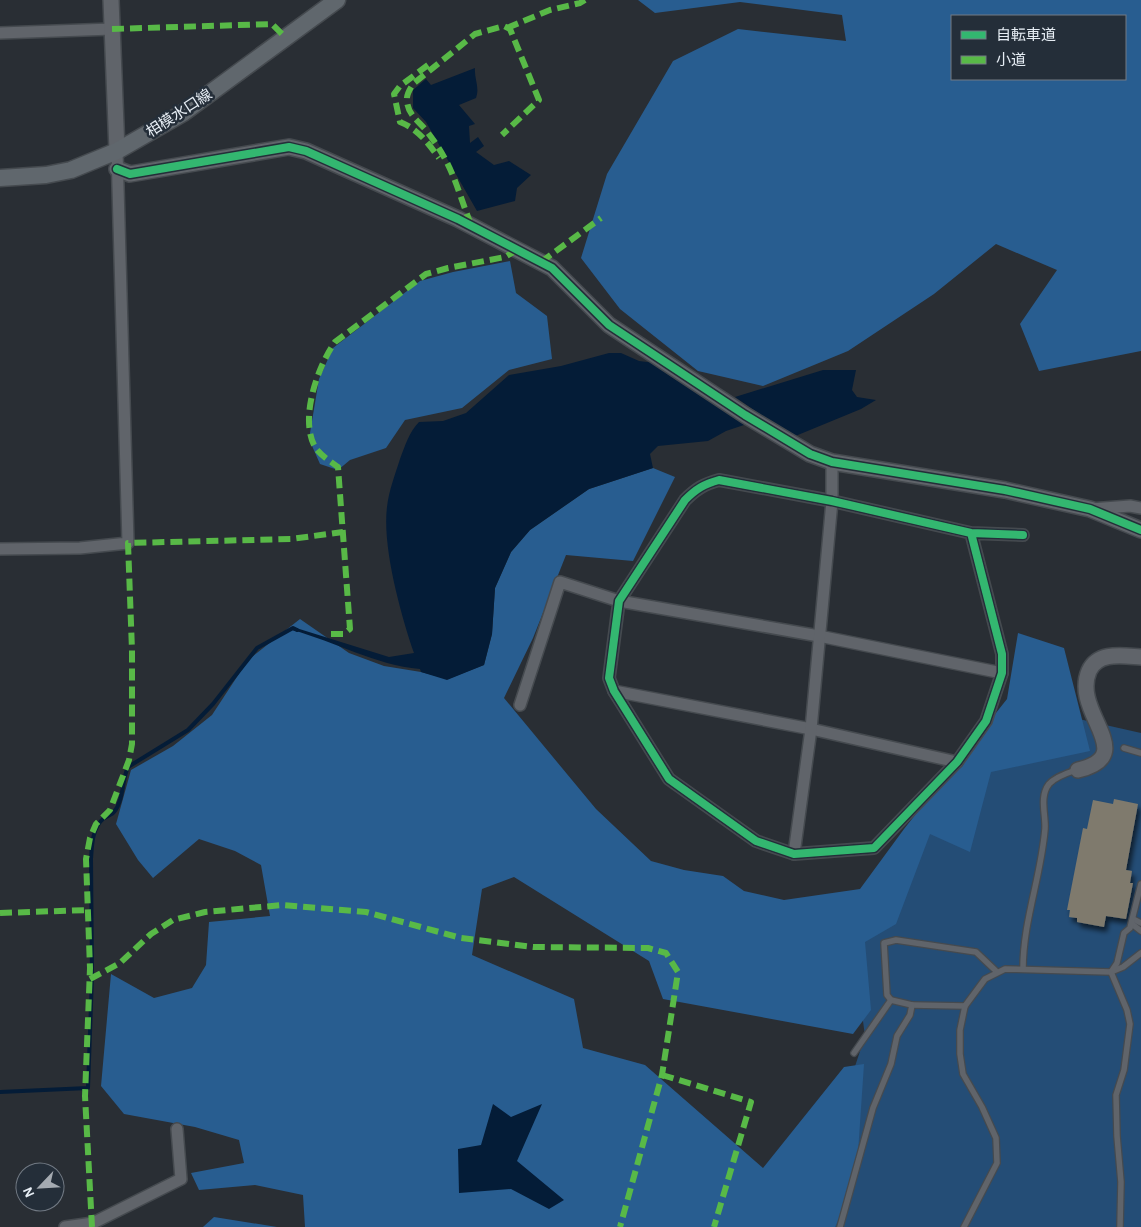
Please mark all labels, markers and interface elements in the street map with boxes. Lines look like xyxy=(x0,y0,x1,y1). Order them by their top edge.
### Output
legend xyxy=(951,15,1126,80)
text: 自転車道 xyxy=(996,27,1056,43)
text: 小道 xyxy=(996,52,1026,68)
street label: 相模水口線 xyxy=(143,86,215,140)
north arrow xyxy=(15,1162,65,1212)
text: N xyxy=(21,1185,38,1199)

